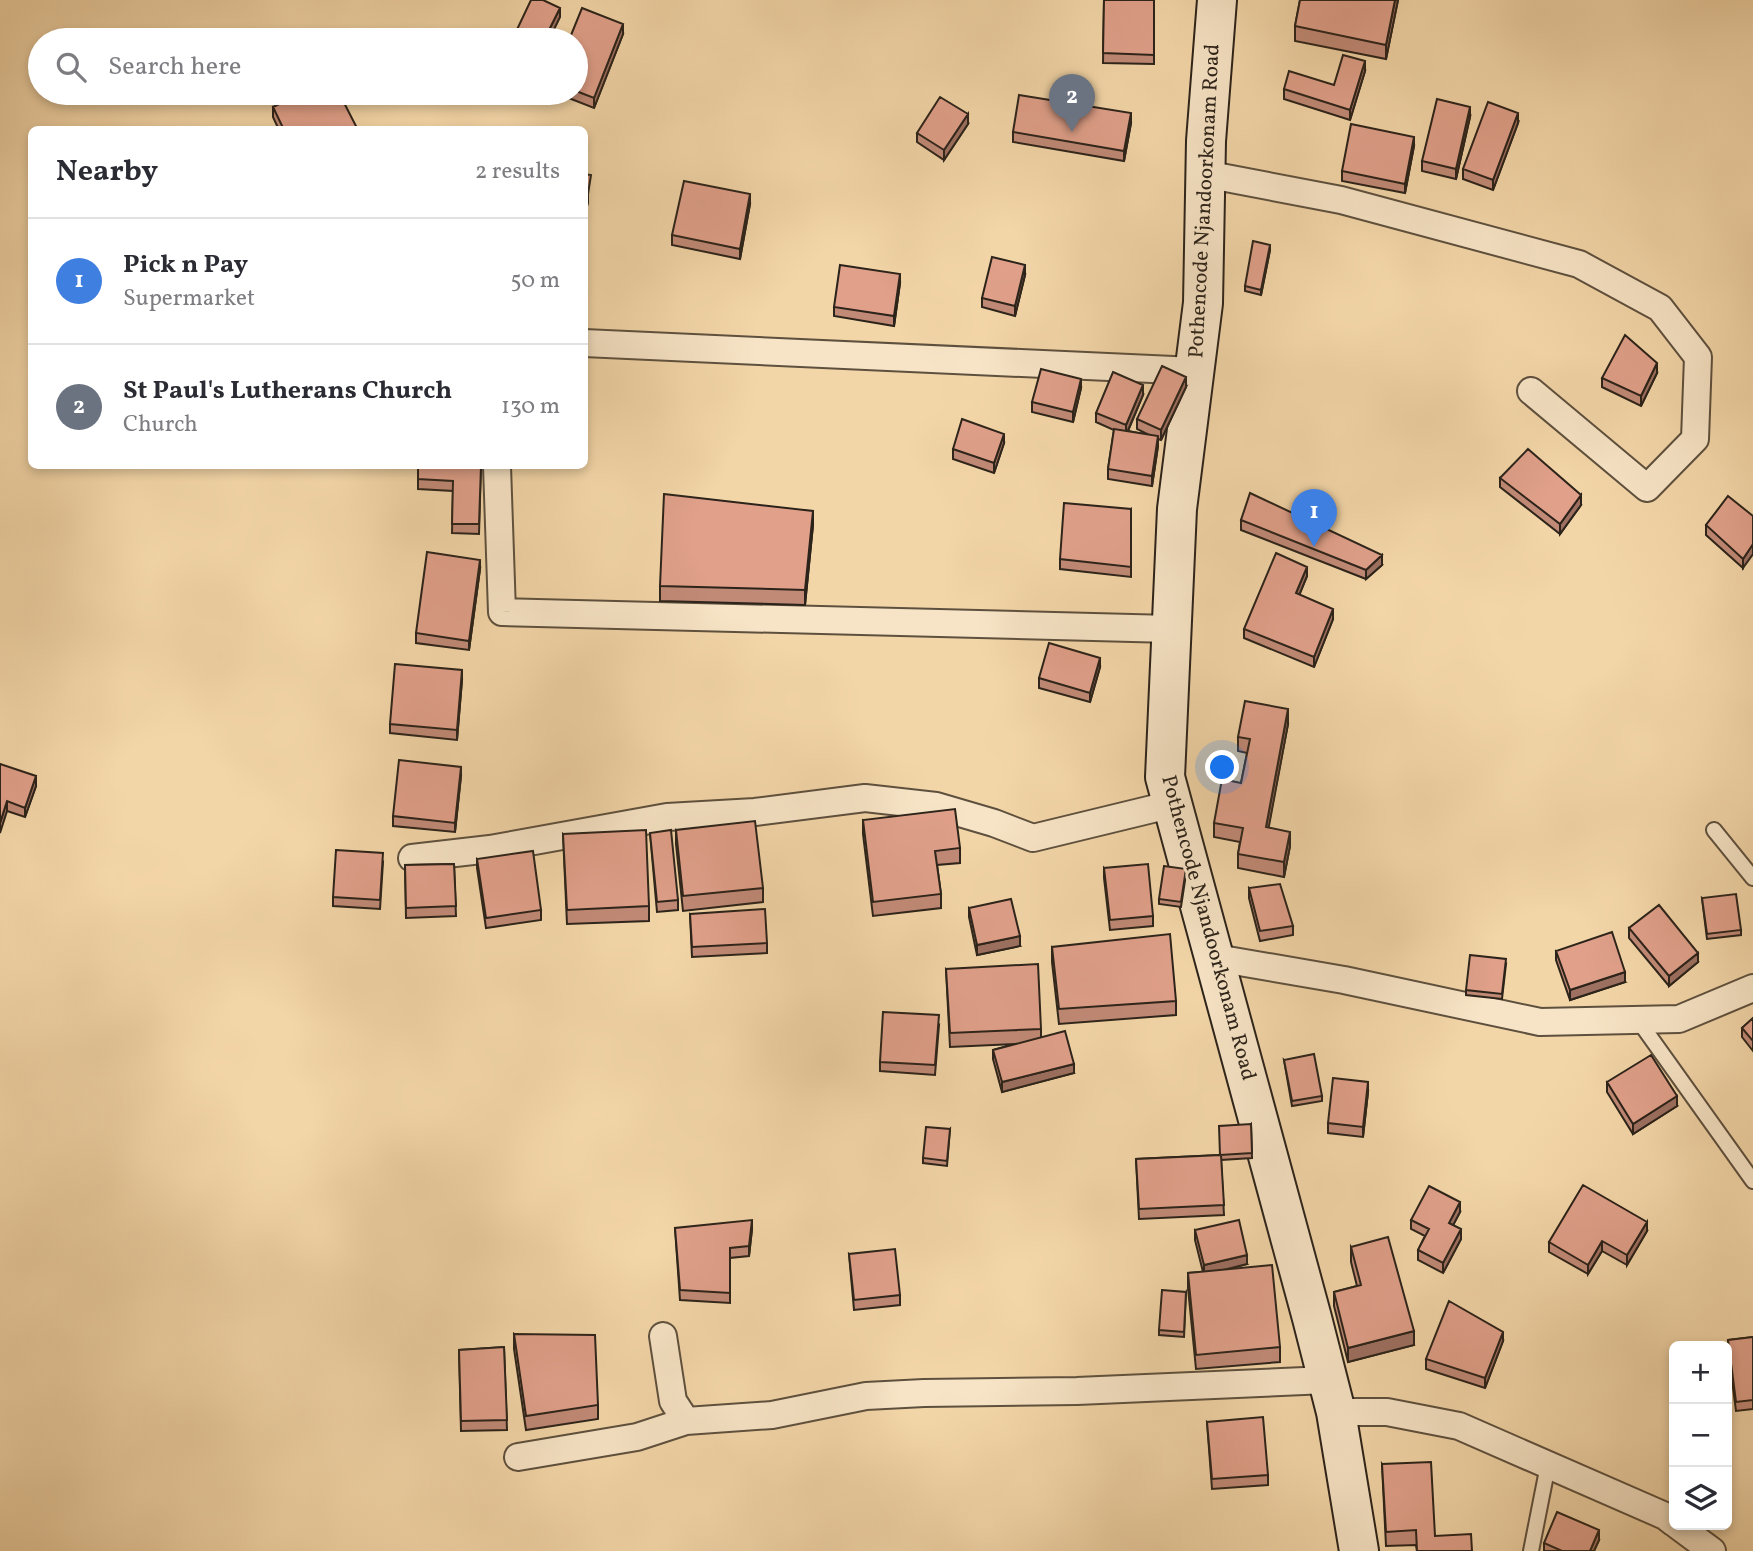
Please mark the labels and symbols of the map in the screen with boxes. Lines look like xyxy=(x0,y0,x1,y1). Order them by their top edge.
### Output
street label: Pothencode Njandoorkonam Road xyxy=(1182,43,1228,359)
pin: 2 xyxy=(1049,74,1095,132)
pin: 1 xyxy=(1291,489,1337,547)
your location xyxy=(1205,750,1239,784)
street label: Pothencode Njandoorkonam Road xyxy=(1153,772,1263,1084)

